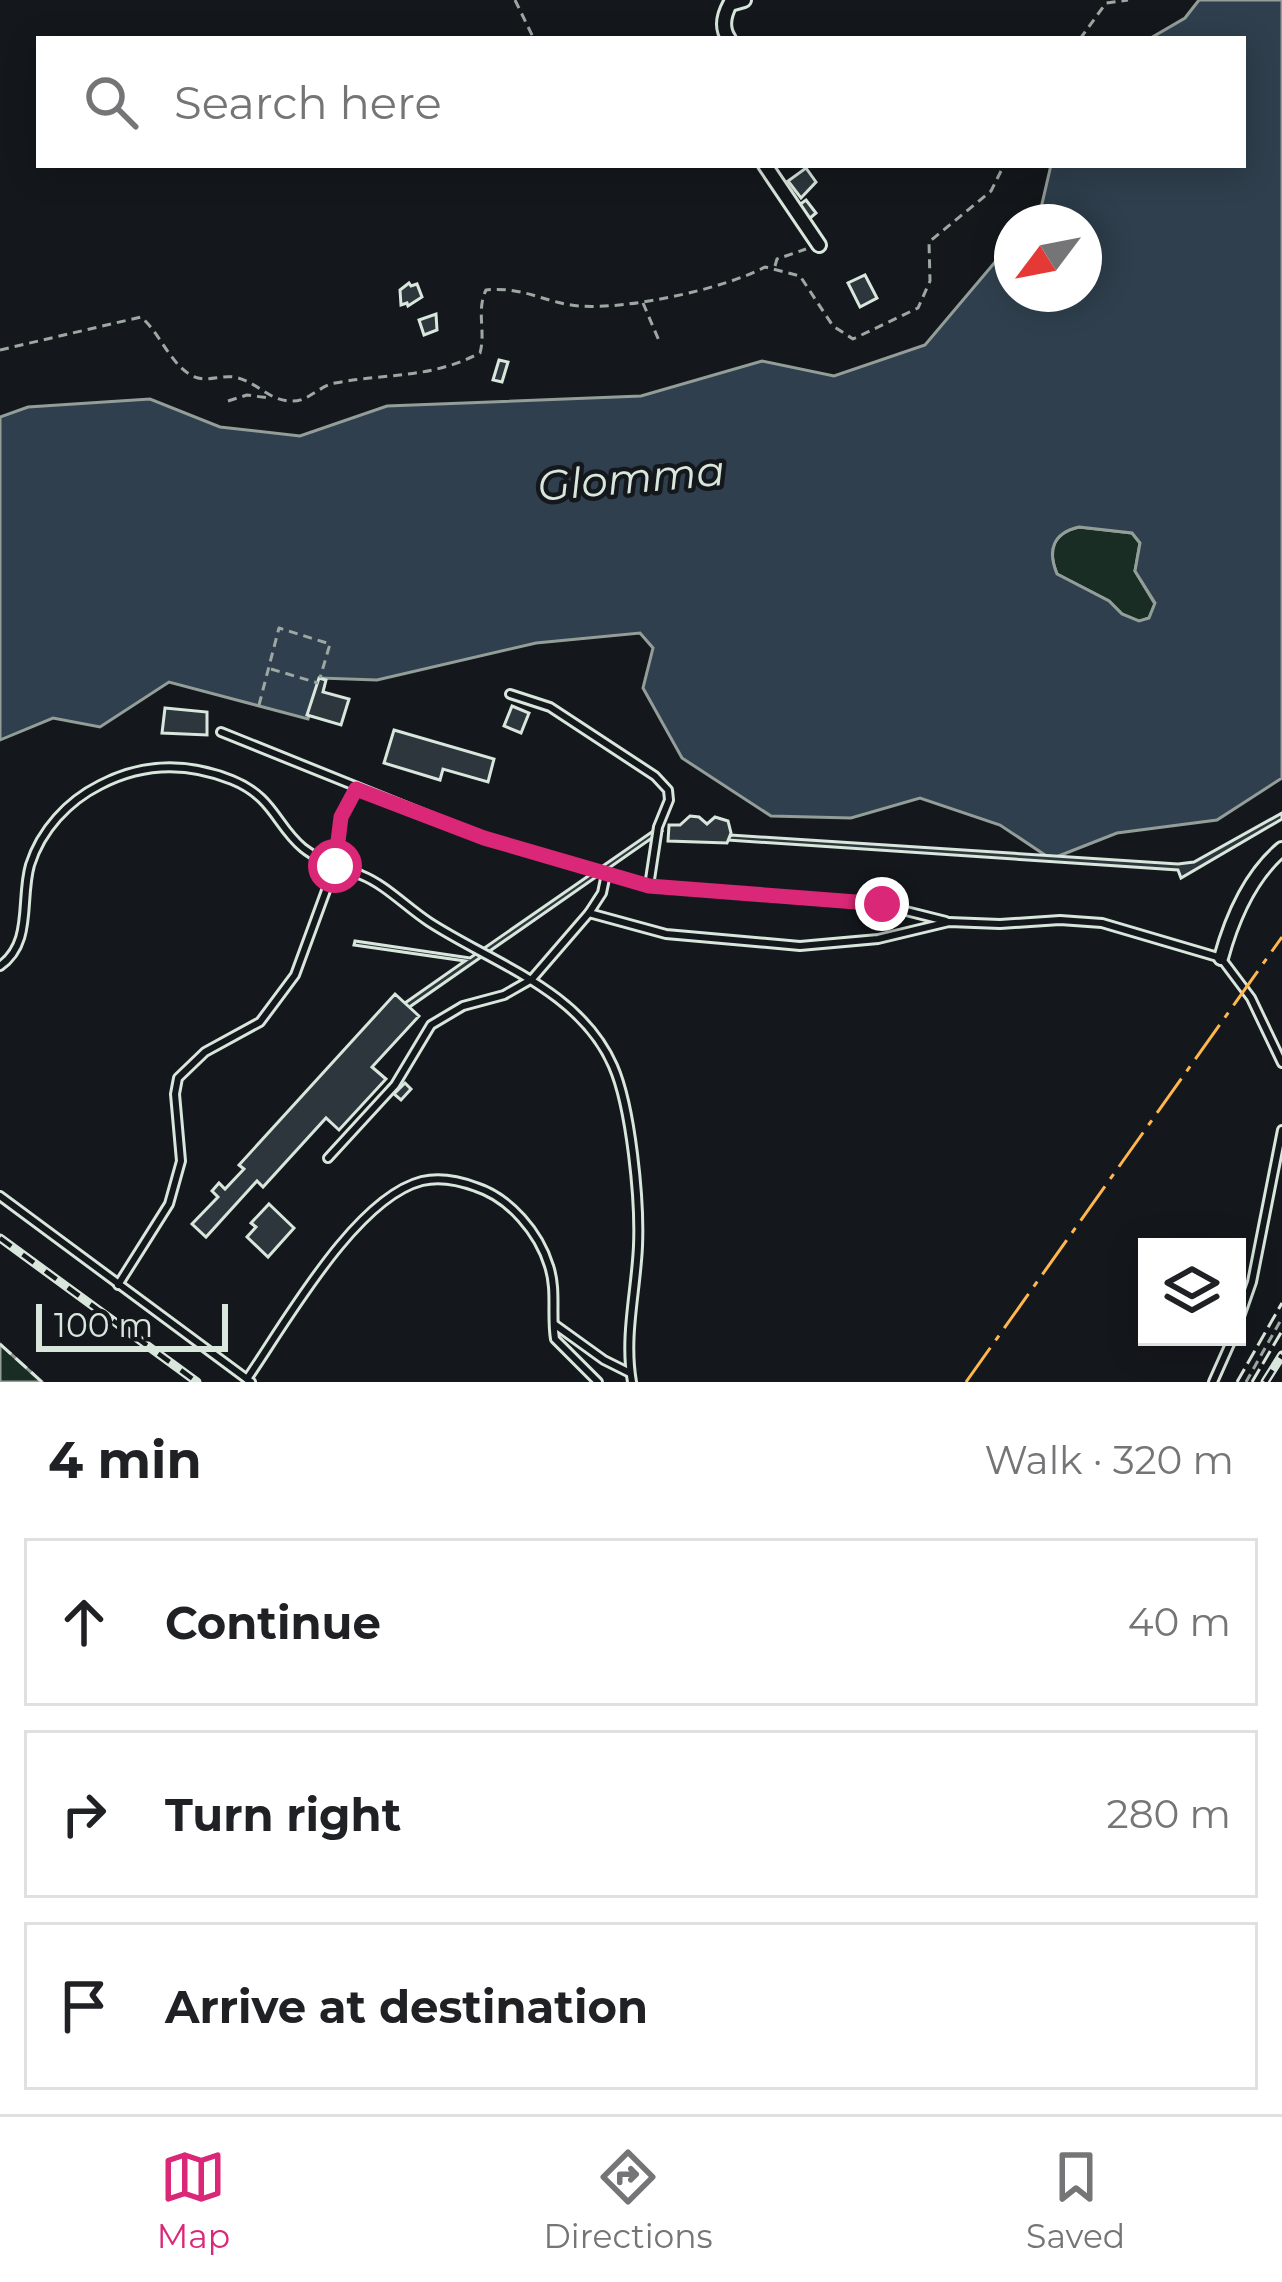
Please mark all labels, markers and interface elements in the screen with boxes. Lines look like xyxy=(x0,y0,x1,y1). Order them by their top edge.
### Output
search box xyxy=(36,36,1246,168)
icon: search xyxy=(78,69,144,135)
text: Search here xyxy=(174,75,442,130)
north arrow xyxy=(994,204,1102,312)
water label: Glomma xyxy=(535,444,727,512)
route start xyxy=(308,839,362,893)
route end xyxy=(855,877,909,931)
map controls xyxy=(1138,1238,1246,1346)
button: layers xyxy=(1138,1238,1246,1346)
scale bar xyxy=(36,1298,228,1351)
text: 100 m xyxy=(54,1305,153,1345)
text: 4 min xyxy=(48,1429,202,1491)
text: Walk · 320 m xyxy=(984,1436,1234,1484)
icon: ahead xyxy=(51,1589,117,1655)
text: Continue xyxy=(165,1595,381,1650)
text: 40 m xyxy=(1128,1598,1231,1646)
icon: right xyxy=(51,1781,117,1847)
text: Turn right xyxy=(165,1787,401,1842)
text: 280 m xyxy=(1107,1790,1231,1838)
icon: arrive xyxy=(51,1973,117,2039)
text: Arrive at destination xyxy=(165,1979,648,2034)
tab: Map xyxy=(157,2144,230,2256)
tab: Directions xyxy=(544,2144,713,2256)
tab: Saved xyxy=(1026,2144,1125,2256)

